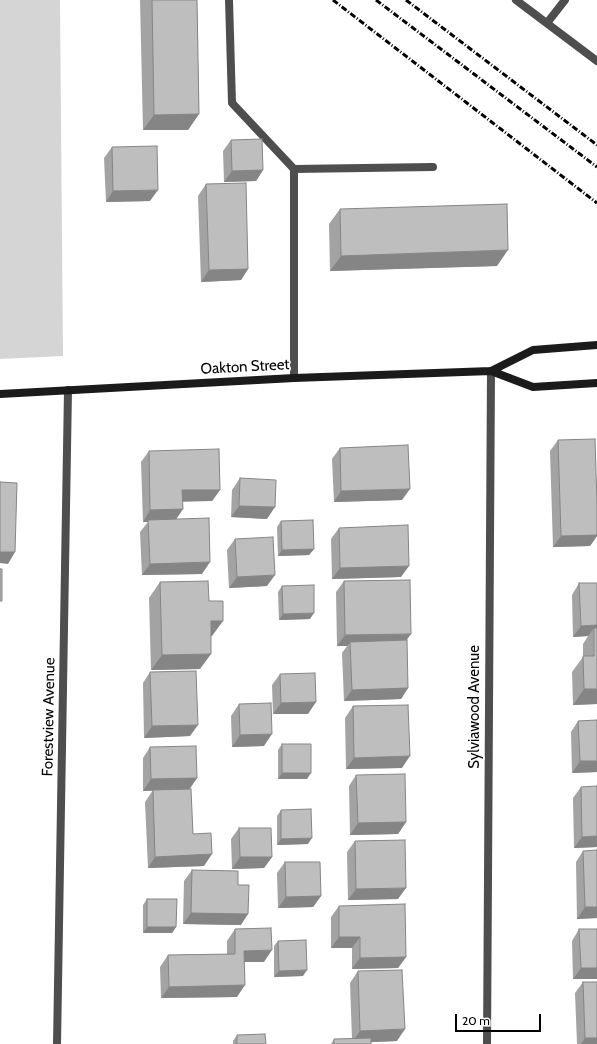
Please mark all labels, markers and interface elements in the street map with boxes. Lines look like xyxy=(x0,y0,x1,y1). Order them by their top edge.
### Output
street label: Oakton Street xyxy=(200,356,290,378)
street label: Sylviawood Avenue xyxy=(466,645,484,769)
street label: Forestview Avenue xyxy=(39,657,59,777)
scale bar xyxy=(457,1006,543,1032)
text: 20 m xyxy=(462,1013,490,1028)

